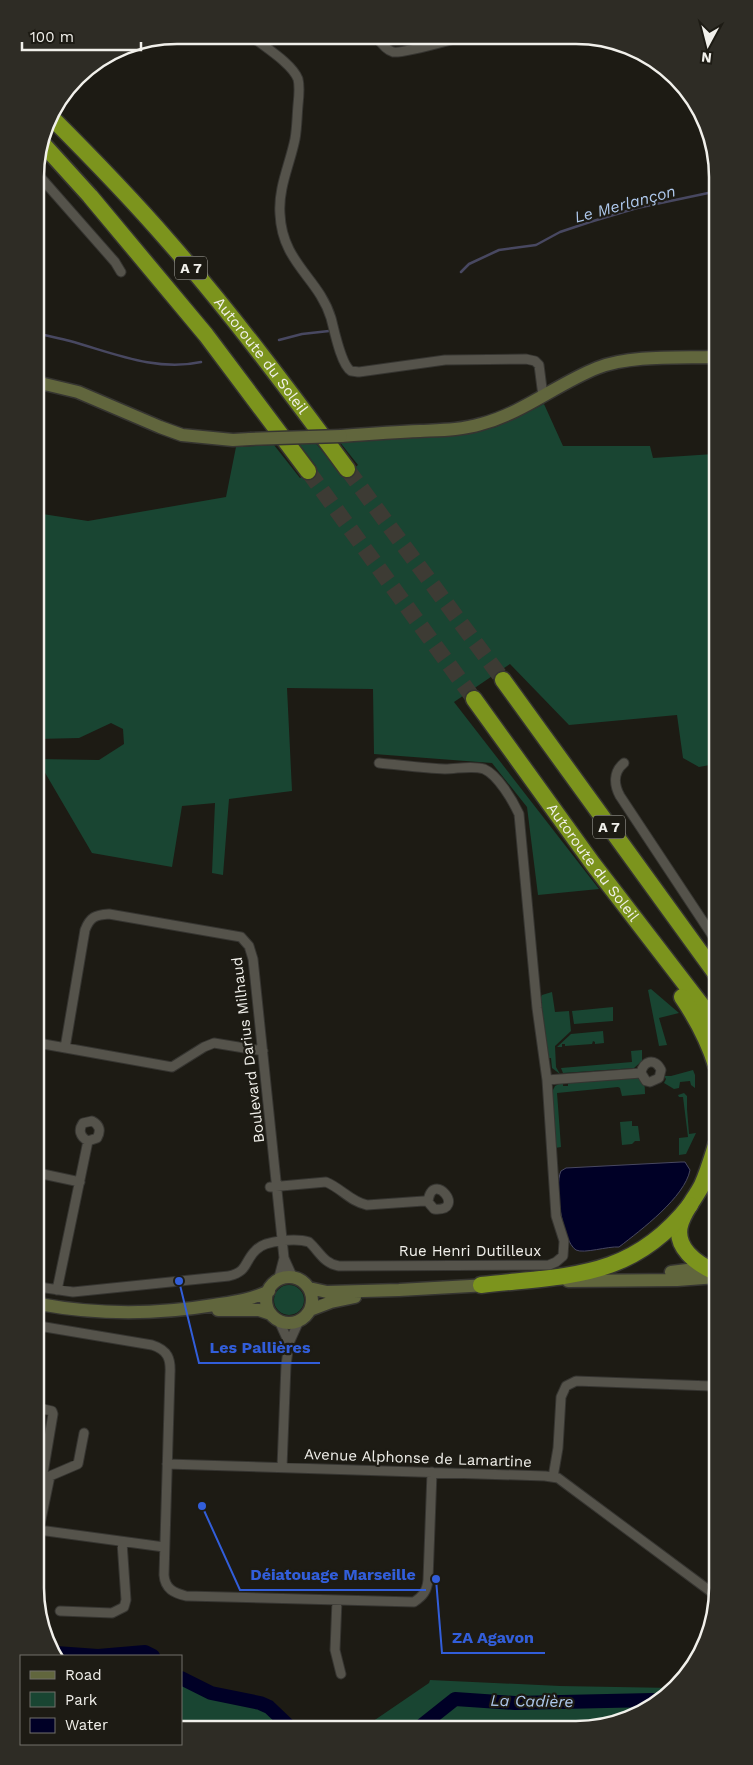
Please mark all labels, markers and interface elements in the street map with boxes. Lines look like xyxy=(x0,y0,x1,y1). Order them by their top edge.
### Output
scale bar xyxy=(22,20,141,52)
north arrow xyxy=(683,20,733,70)
text: 100 m xyxy=(30,28,74,46)
text: N xyxy=(700,49,713,66)
water label: Le Merlançon xyxy=(572,181,678,227)
road number: A 7 xyxy=(175,256,207,280)
street label: Autoroute du Soleil xyxy=(210,294,312,418)
street label: Autoroute du Soleil xyxy=(543,800,643,925)
road number: A 7 xyxy=(593,816,625,839)
street label: Boulevard Darius Milhaud xyxy=(228,956,268,1144)
street label: Rue Henri Dutilleux xyxy=(399,1242,541,1260)
callout: Les Pallières xyxy=(199,1332,320,1363)
text: Les Pallières xyxy=(210,1338,311,1357)
street label: Avenue Alphonse de Lamartine xyxy=(304,1445,532,1471)
callout: Déiatouage Marseille xyxy=(240,1559,426,1590)
text: Déiatouage Marseille xyxy=(250,1565,416,1584)
callout: ZA Agavon xyxy=(442,1622,545,1653)
text: ZA Agavon xyxy=(452,1628,534,1647)
legend xyxy=(20,1655,182,1745)
text: Road xyxy=(65,1666,102,1684)
text: Park xyxy=(65,1691,98,1709)
water label: La Cadière xyxy=(490,1691,574,1711)
text: Water xyxy=(65,1716,108,1734)

